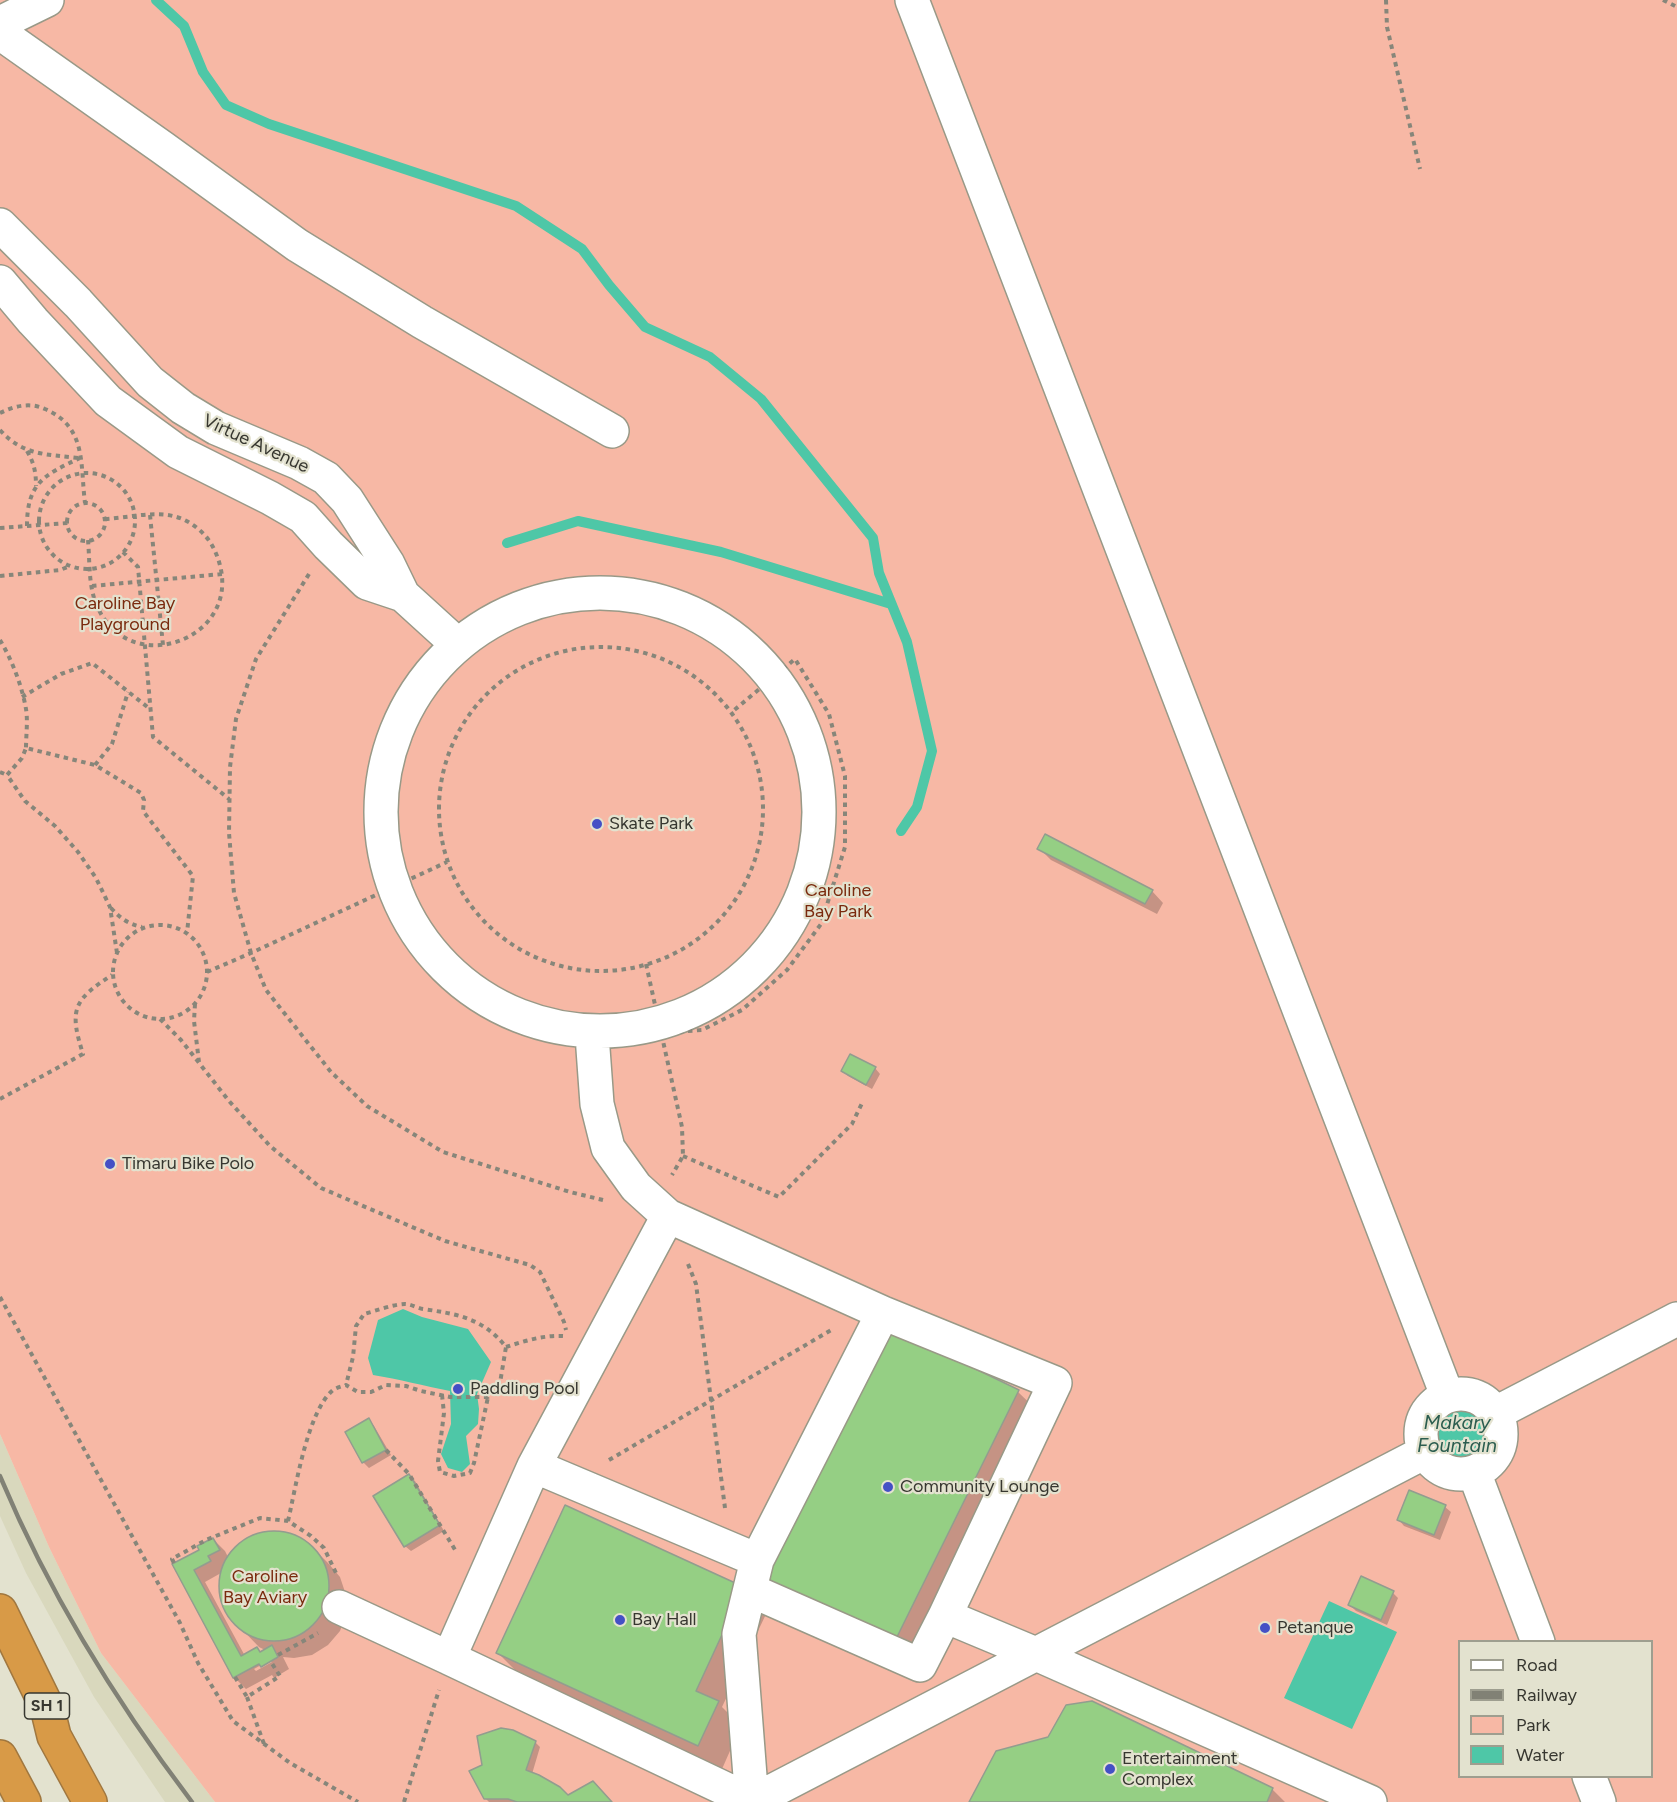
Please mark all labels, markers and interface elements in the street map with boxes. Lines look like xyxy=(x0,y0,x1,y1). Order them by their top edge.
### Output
street label: Virtue Avenue xyxy=(199,410,313,478)
park label: Caroline Bay Playground xyxy=(75,593,175,636)
place label: Skate Park xyxy=(609,813,693,835)
marker: Skate Park xyxy=(590,817,604,831)
park label: Caroline Bay Park xyxy=(804,880,872,922)
place label: Timaru Bike Polo xyxy=(122,1153,254,1175)
marker: Timaru Bike Polo xyxy=(103,1157,117,1171)
place label: Paddling Pool xyxy=(470,1378,579,1400)
marker: Paddling Pool xyxy=(451,1382,465,1396)
water label: Makary Fountain xyxy=(1417,1411,1497,1458)
place label: Community Lounge xyxy=(900,1476,1059,1498)
marker: Community Lounge xyxy=(881,1480,895,1494)
park label: Caroline Bay Aviary xyxy=(223,1566,307,1608)
place label: Bay Hall xyxy=(632,1609,697,1631)
marker: Bay Hall xyxy=(613,1613,627,1627)
place label: Petanque xyxy=(1277,1617,1353,1639)
marker: Petanque xyxy=(1258,1621,1272,1635)
legend xyxy=(1458,1640,1653,1778)
text: Road xyxy=(1516,1654,1557,1676)
text: Railway xyxy=(1516,1684,1577,1706)
road number: SH 1 xyxy=(24,1693,70,1719)
text: Park xyxy=(1516,1714,1550,1736)
text: Water xyxy=(1516,1744,1564,1766)
place label: Entertainment Complex xyxy=(1122,1748,1238,1790)
marker: Entertainment Complex xyxy=(1103,1762,1117,1776)

